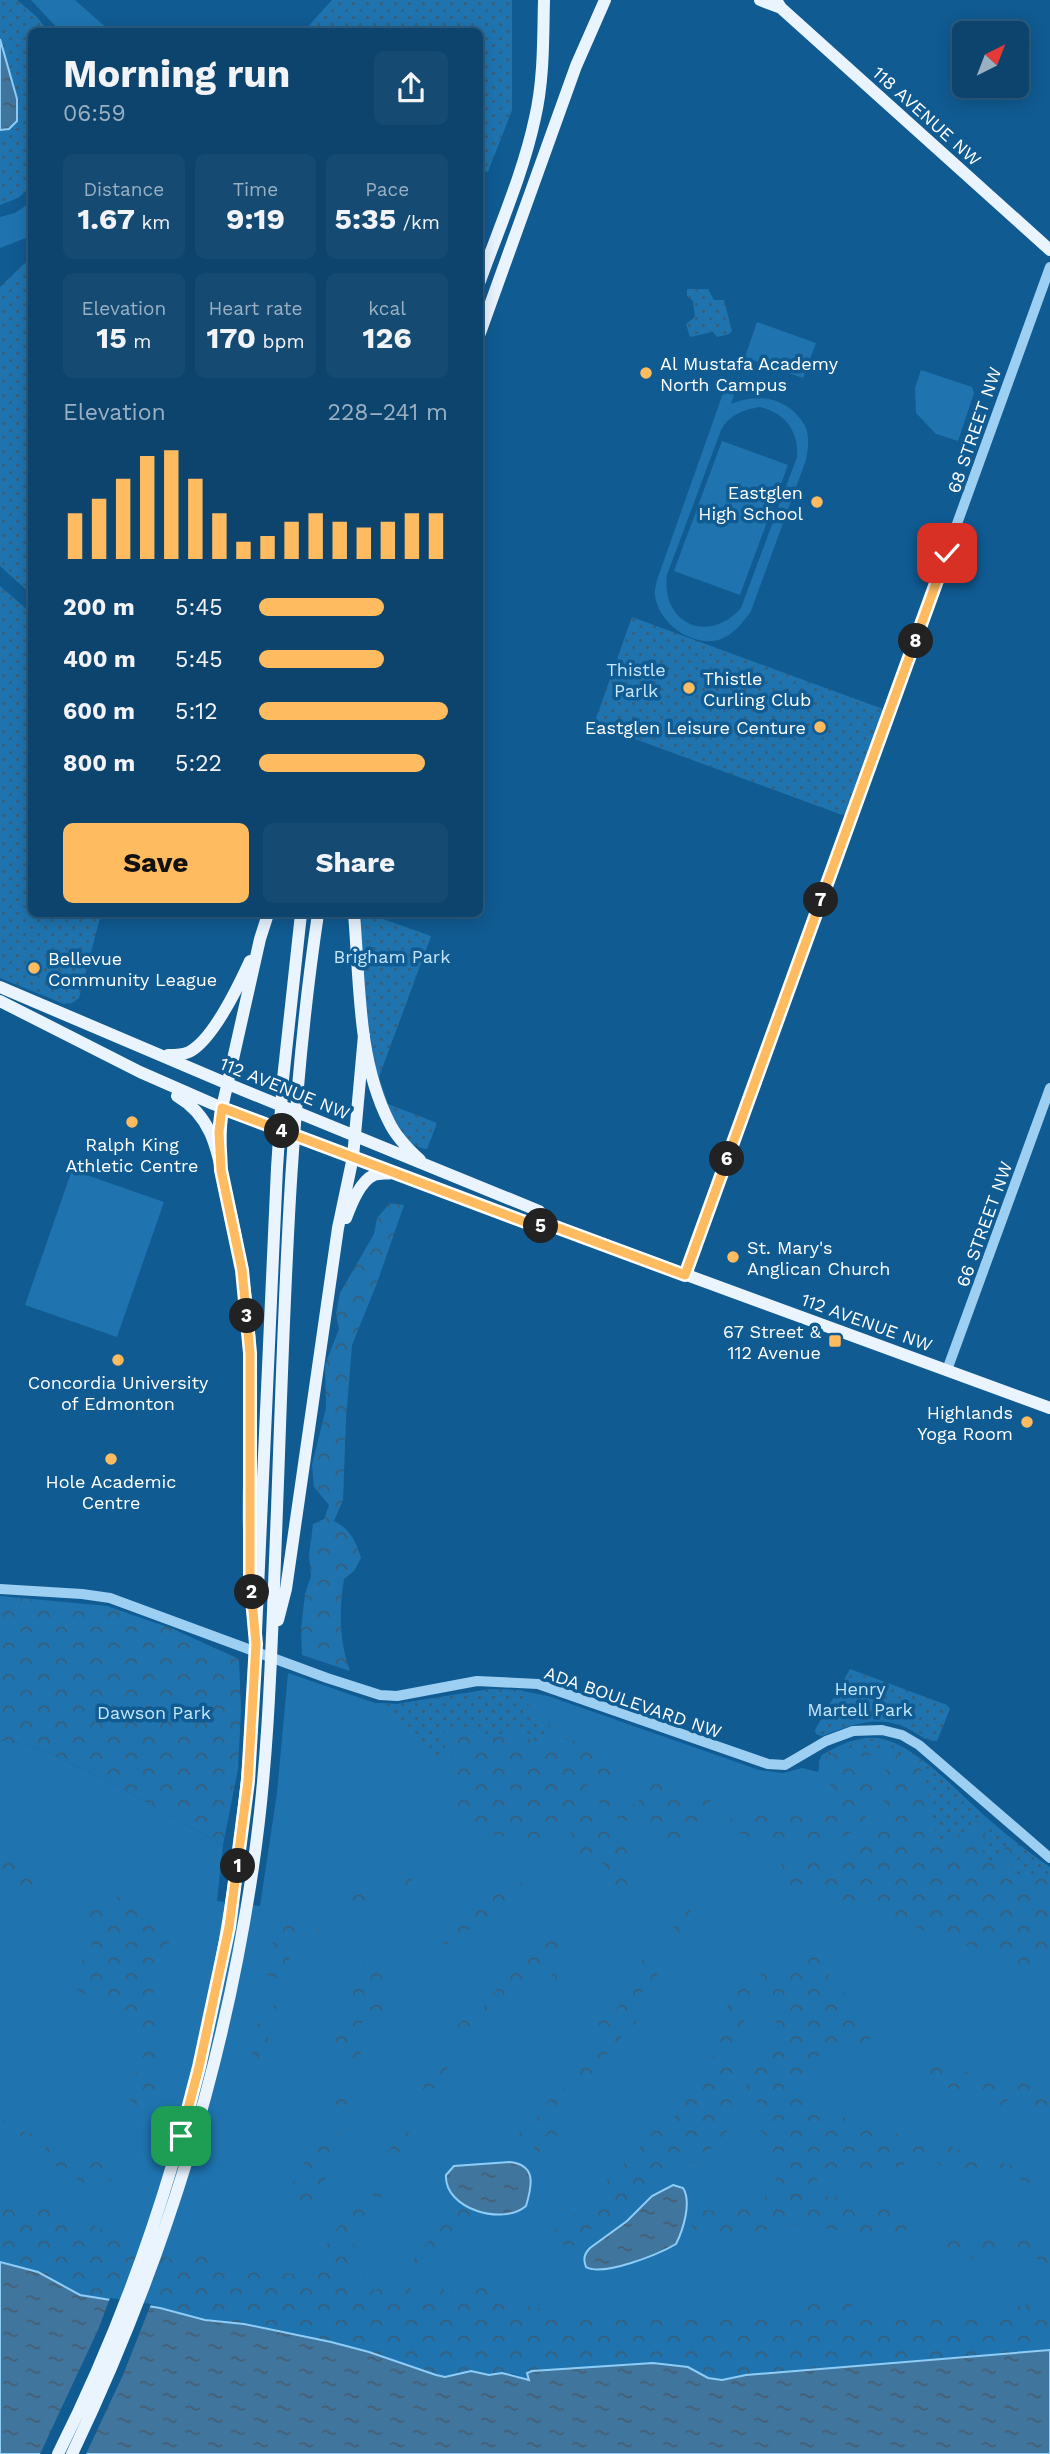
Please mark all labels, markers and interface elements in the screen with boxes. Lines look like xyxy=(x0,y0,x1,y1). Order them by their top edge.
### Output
north arrow xyxy=(952,21,1029,98)
map controls xyxy=(952,21,1029,98)
button: share xyxy=(374,51,448,125)
text: Morning run xyxy=(63,52,290,96)
street label: 118 AVENUE NW xyxy=(868,62,986,170)
text: 06:59 xyxy=(63,100,126,127)
text: Distance xyxy=(83,178,164,201)
text: Time xyxy=(233,178,278,201)
text: Pace xyxy=(365,178,409,201)
text: 1.67 xyxy=(77,201,135,236)
text: 9:19 xyxy=(226,201,285,236)
text: 5:35 xyxy=(334,201,396,236)
text: km xyxy=(135,211,170,234)
text: /km xyxy=(396,211,440,234)
text: Elevation xyxy=(81,297,166,320)
text: Heart rate xyxy=(209,297,302,320)
text: kcal xyxy=(368,297,406,320)
text: 15 xyxy=(96,320,127,355)
text: 170 xyxy=(206,320,256,355)
text: 126 xyxy=(363,320,412,355)
text: m xyxy=(127,330,151,353)
text: bpm xyxy=(256,330,305,353)
place label: Al Mustafa Academy North Campus xyxy=(660,353,839,395)
street label: 68 STREET NW xyxy=(943,364,1005,496)
marker: Al Mustafa Academy North Campus xyxy=(638,365,654,381)
text: Elevation xyxy=(63,399,166,426)
text: 228–241 m xyxy=(328,399,448,426)
place label: Eastglen High School xyxy=(698,482,803,524)
marker: Eastglen High School xyxy=(809,494,825,510)
pin xyxy=(917,523,977,583)
icon: check xyxy=(928,534,966,572)
text: 200 m xyxy=(63,594,135,621)
text: 5:45 xyxy=(175,594,223,621)
pin: 8 xyxy=(898,624,934,658)
text: 8 xyxy=(910,629,921,652)
text: 400 m xyxy=(63,646,136,673)
text: 5:45 xyxy=(175,646,223,673)
park label: Thistle Parlk xyxy=(606,659,666,701)
place label: Thistle Curling Club xyxy=(703,668,811,710)
marker: Thistle Curling Club xyxy=(681,680,697,696)
text: 600 m xyxy=(63,698,135,725)
text: 5:12 xyxy=(175,698,218,725)
place label: Eastglen Leisure Centure xyxy=(585,717,806,738)
marker: Eastglen Leisure Centure xyxy=(812,719,828,735)
text: 800 m xyxy=(63,750,135,777)
text: 5:22 xyxy=(175,750,222,777)
button: Save xyxy=(63,823,249,903)
button: Share xyxy=(263,823,448,903)
pin: 7 xyxy=(804,883,838,918)
text: 7 xyxy=(815,888,826,911)
park label: Brigham Park xyxy=(334,946,450,967)
place label: Bellevue Community League xyxy=(48,948,217,990)
marker: Bellevue Community League xyxy=(26,960,42,976)
street label: 112 AVENUE NW xyxy=(217,1052,353,1124)
marker: Ralph King Athletic Centre xyxy=(124,1114,140,1130)
pin: 4 xyxy=(264,1114,300,1148)
text: 4 xyxy=(275,1119,288,1142)
place label: Ralph King Athletic Centre xyxy=(66,1134,198,1176)
pin: 6 xyxy=(710,1142,744,1176)
text: 6 xyxy=(721,1147,732,1170)
street label: 66 STREET NW xyxy=(952,1158,1016,1290)
pin: 5 xyxy=(524,1208,558,1244)
text: 5 xyxy=(535,1214,546,1237)
place label: St. Mary's Anglican Church xyxy=(747,1237,890,1279)
marker: St. Mary's Anglican Church xyxy=(725,1249,741,1265)
street label: 112 AVENUE NW xyxy=(799,1289,935,1355)
pin: 3 xyxy=(230,1298,264,1334)
text: 3 xyxy=(241,1304,252,1327)
place label: 67 Street & 112 Avenue xyxy=(723,1321,822,1363)
marker: 67 Street & 112 Avenue xyxy=(827,1333,843,1349)
marker: Concordia University of Edmonton xyxy=(110,1352,126,1368)
place label: Concordia University of Edmonton xyxy=(28,1372,209,1414)
place label: Highlands Yoga Room xyxy=(917,1402,1013,1444)
marker: Highlands Yoga Room xyxy=(1019,1414,1035,1430)
marker: Hole Academic Centre xyxy=(103,1451,119,1467)
place label: Hole Academic Centre xyxy=(46,1471,176,1513)
pin: 2 xyxy=(234,1574,270,1610)
text: 2 xyxy=(246,1580,257,1603)
street label: ADA BOULEVARD NW xyxy=(542,1662,724,1742)
park label: Henry Martell Park xyxy=(807,1678,913,1720)
park label: Dawson Park xyxy=(97,1702,211,1723)
pin: 1 xyxy=(220,1848,256,1884)
text: 1 xyxy=(233,1854,242,1877)
pin xyxy=(151,2106,211,2166)
icon: arrive xyxy=(162,2117,200,2155)

